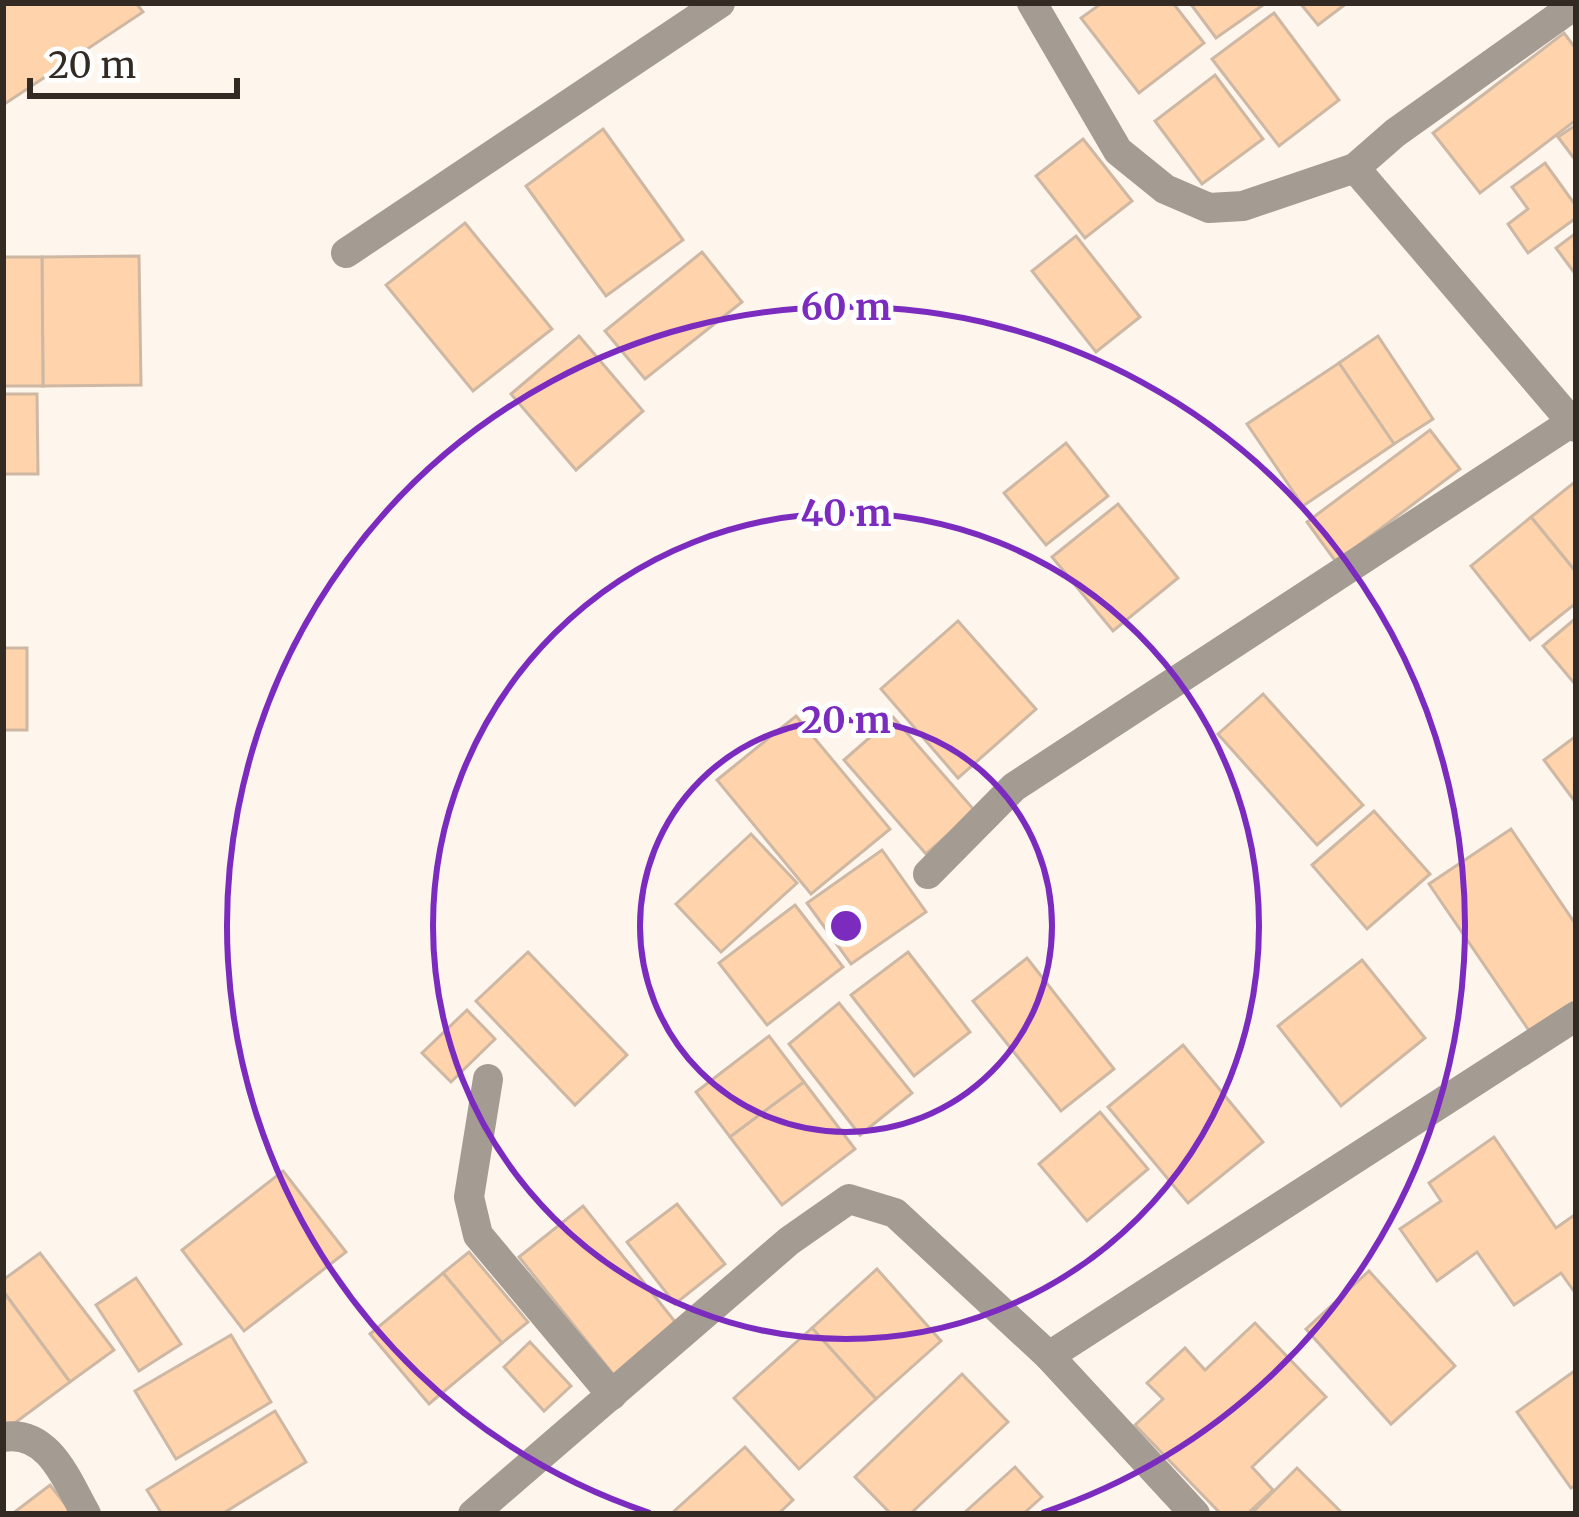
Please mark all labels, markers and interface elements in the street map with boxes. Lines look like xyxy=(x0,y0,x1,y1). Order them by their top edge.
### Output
scale bar xyxy=(30,24,237,98)
text: 20 m xyxy=(48,43,136,88)
text: 60 m xyxy=(801,285,891,330)
text: 40 m xyxy=(800,491,892,536)
text: 20 m xyxy=(801,698,891,743)
centre of rings xyxy=(825,905,867,947)

